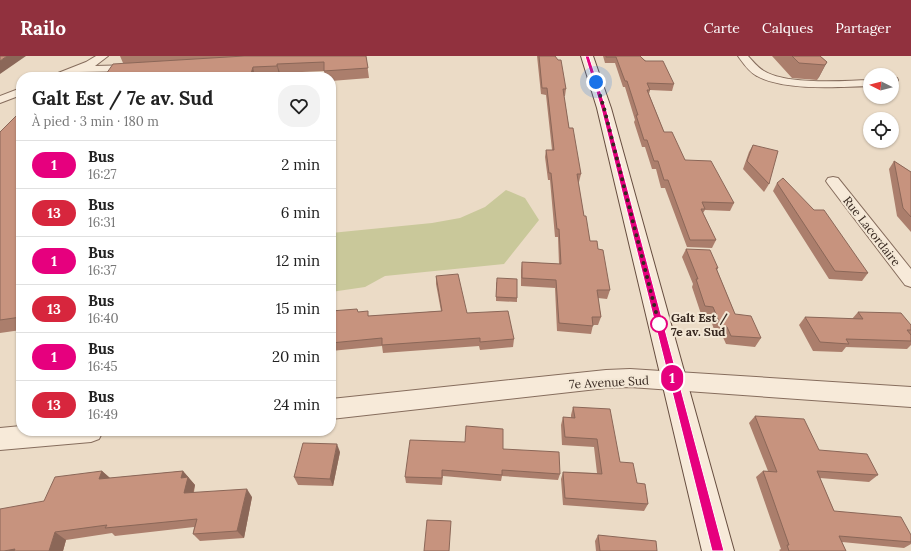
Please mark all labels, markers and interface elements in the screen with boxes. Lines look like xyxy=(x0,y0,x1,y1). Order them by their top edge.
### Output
text: Railo xyxy=(20,16,66,40)
text: Carte xyxy=(704,19,740,37)
text: Calques xyxy=(762,19,813,37)
text: Partager xyxy=(835,19,891,37)
north arrow xyxy=(863,68,899,104)
map controls xyxy=(863,68,899,148)
your location xyxy=(586,72,606,92)
button: heart xyxy=(278,85,320,127)
text: Galt Est / 7e av. Sud xyxy=(32,86,213,110)
button: locate xyxy=(863,112,899,148)
text: À pied · 3 min · 180 m xyxy=(32,113,159,130)
text: Bus xyxy=(88,147,114,166)
text: 2 min xyxy=(281,155,320,174)
text: 1 xyxy=(51,156,57,174)
text: 16:27 xyxy=(88,166,116,183)
street label: Rue Lacordaire xyxy=(840,193,904,269)
text: Bus xyxy=(88,195,114,214)
text: 6 min xyxy=(281,203,320,222)
text: 13 xyxy=(47,204,61,222)
text: 16:31 xyxy=(88,214,115,231)
text: Bus xyxy=(88,243,114,262)
text: 12 min xyxy=(276,251,320,270)
text: 1 xyxy=(51,252,57,270)
text: 16:37 xyxy=(88,262,116,279)
text: Bus xyxy=(88,291,114,310)
text: 15 min xyxy=(276,299,320,318)
text: 13 xyxy=(47,300,61,318)
text: 16:40 xyxy=(88,310,119,327)
place label: Galt Est / 7e av. Sud xyxy=(671,310,729,339)
marker: Galt Est / 7e av. Sud xyxy=(650,315,668,333)
text: Bus xyxy=(88,339,114,358)
text: 20 min xyxy=(272,347,320,366)
text: 1 xyxy=(51,348,57,366)
text: 16:45 xyxy=(88,358,118,375)
line badge: 1 xyxy=(659,365,685,391)
text: 1 xyxy=(669,369,675,387)
street label: 7e Avenue Sud xyxy=(569,372,649,392)
text: Bus xyxy=(88,387,114,406)
text: 24 min xyxy=(273,395,320,414)
text: 13 xyxy=(47,396,61,414)
text: 16:49 xyxy=(88,406,118,423)

